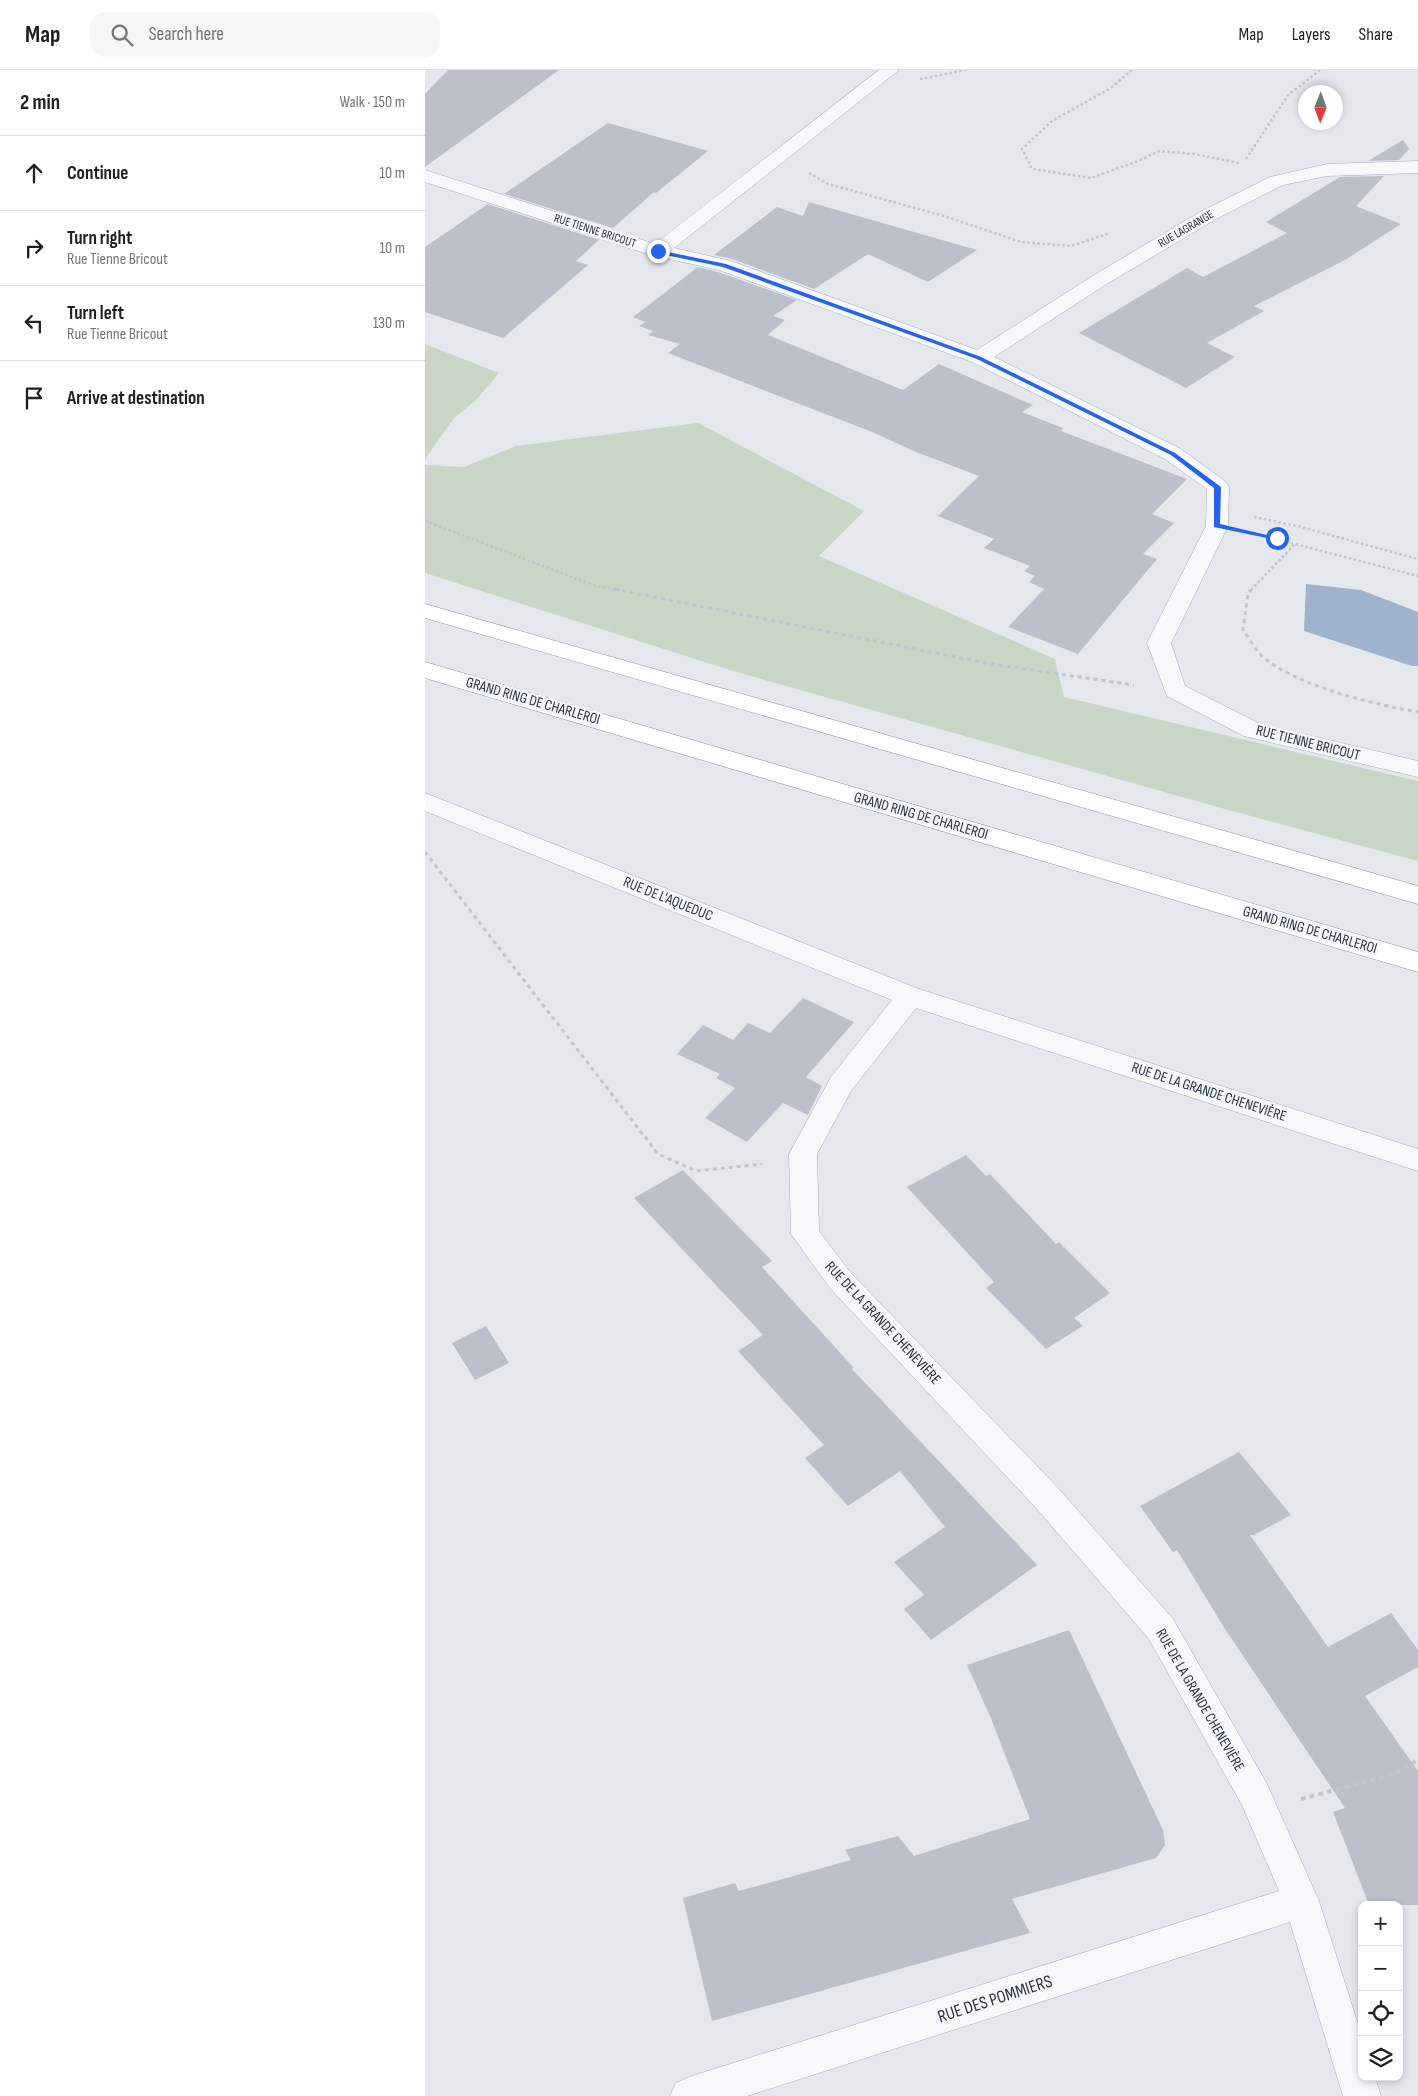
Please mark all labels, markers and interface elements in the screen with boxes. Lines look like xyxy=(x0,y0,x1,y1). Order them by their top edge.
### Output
search box xyxy=(90,12,440,57)
text: Map xyxy=(25,20,60,49)
icon: search xyxy=(108,21,136,49)
text: Search here xyxy=(148,23,224,46)
text: Map xyxy=(1239,24,1264,45)
text: Layers xyxy=(1292,24,1331,45)
text: Share xyxy=(1359,24,1393,45)
north arrow xyxy=(1298,85,1343,130)
text: 2 min xyxy=(20,90,60,115)
text: Walk · 150 m xyxy=(340,93,405,112)
icon: ahead xyxy=(20,159,48,187)
text: Continue xyxy=(67,162,128,185)
text: 10 m xyxy=(379,164,405,183)
street label: RUE LAGRANGE xyxy=(1156,207,1216,251)
street label: RUE TIENNE BRICOUT xyxy=(552,211,638,251)
text: Turn right xyxy=(67,227,132,250)
icon: right xyxy=(20,234,48,262)
text: 10 m xyxy=(379,239,405,258)
route end xyxy=(647,240,670,263)
text: Rue Tienne Bricout xyxy=(67,250,168,269)
text: Turn left xyxy=(67,302,124,325)
icon: left xyxy=(20,309,48,337)
text: 130 m xyxy=(373,314,405,333)
text: Rue Tienne Bricout xyxy=(67,325,168,344)
icon: arrive xyxy=(20,384,48,412)
text: Arrive at destination xyxy=(67,387,205,410)
route start xyxy=(1266,527,1289,550)
street label: GRAND RING DE CHARLEROI xyxy=(464,673,602,729)
street label: RUE TIENNE BRICOUT xyxy=(1254,721,1362,765)
street label: GRAND RING DE CHARLEROI xyxy=(852,788,990,844)
street label: RUE DE L'AQUEDUC xyxy=(620,872,716,926)
street label: GRAND RING DE CHARLEROI xyxy=(1241,902,1379,958)
street label: RUE DE LA GRANDE CHENEVIÈRE xyxy=(1129,1058,1289,1126)
street label: RUE DE LA GRANDE CHENEVIÈRE xyxy=(821,1257,945,1389)
street label: RUE DE LA GRANDE CHENEVIÈRE xyxy=(1151,1625,1249,1775)
map controls xyxy=(1358,1901,1403,2081)
button: + xyxy=(1358,1901,1403,1946)
button: − xyxy=(1358,1946,1403,1991)
street label: RUE DES POMMIERS xyxy=(935,1971,1055,2027)
button: locate xyxy=(1358,1991,1403,2036)
button: layers xyxy=(1358,2036,1403,2081)

